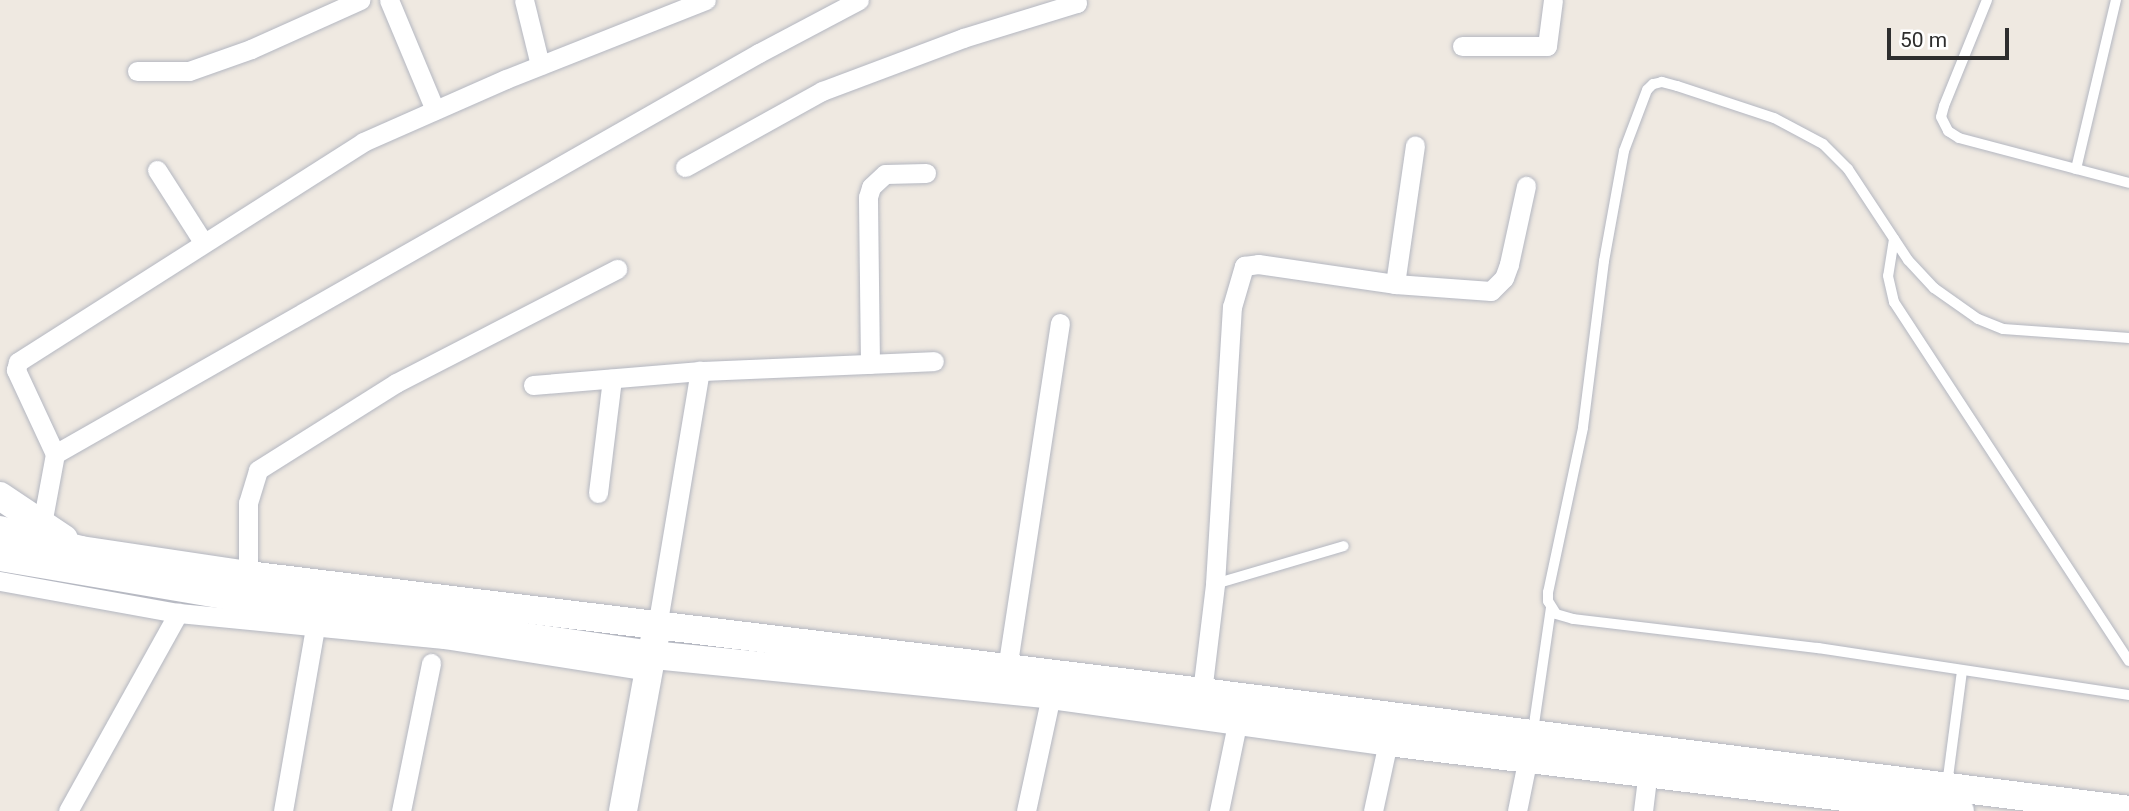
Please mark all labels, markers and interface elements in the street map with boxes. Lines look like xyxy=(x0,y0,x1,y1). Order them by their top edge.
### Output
scale bar xyxy=(1891,14,2014,58)
text: 50 m xyxy=(1900,28,1947,52)

